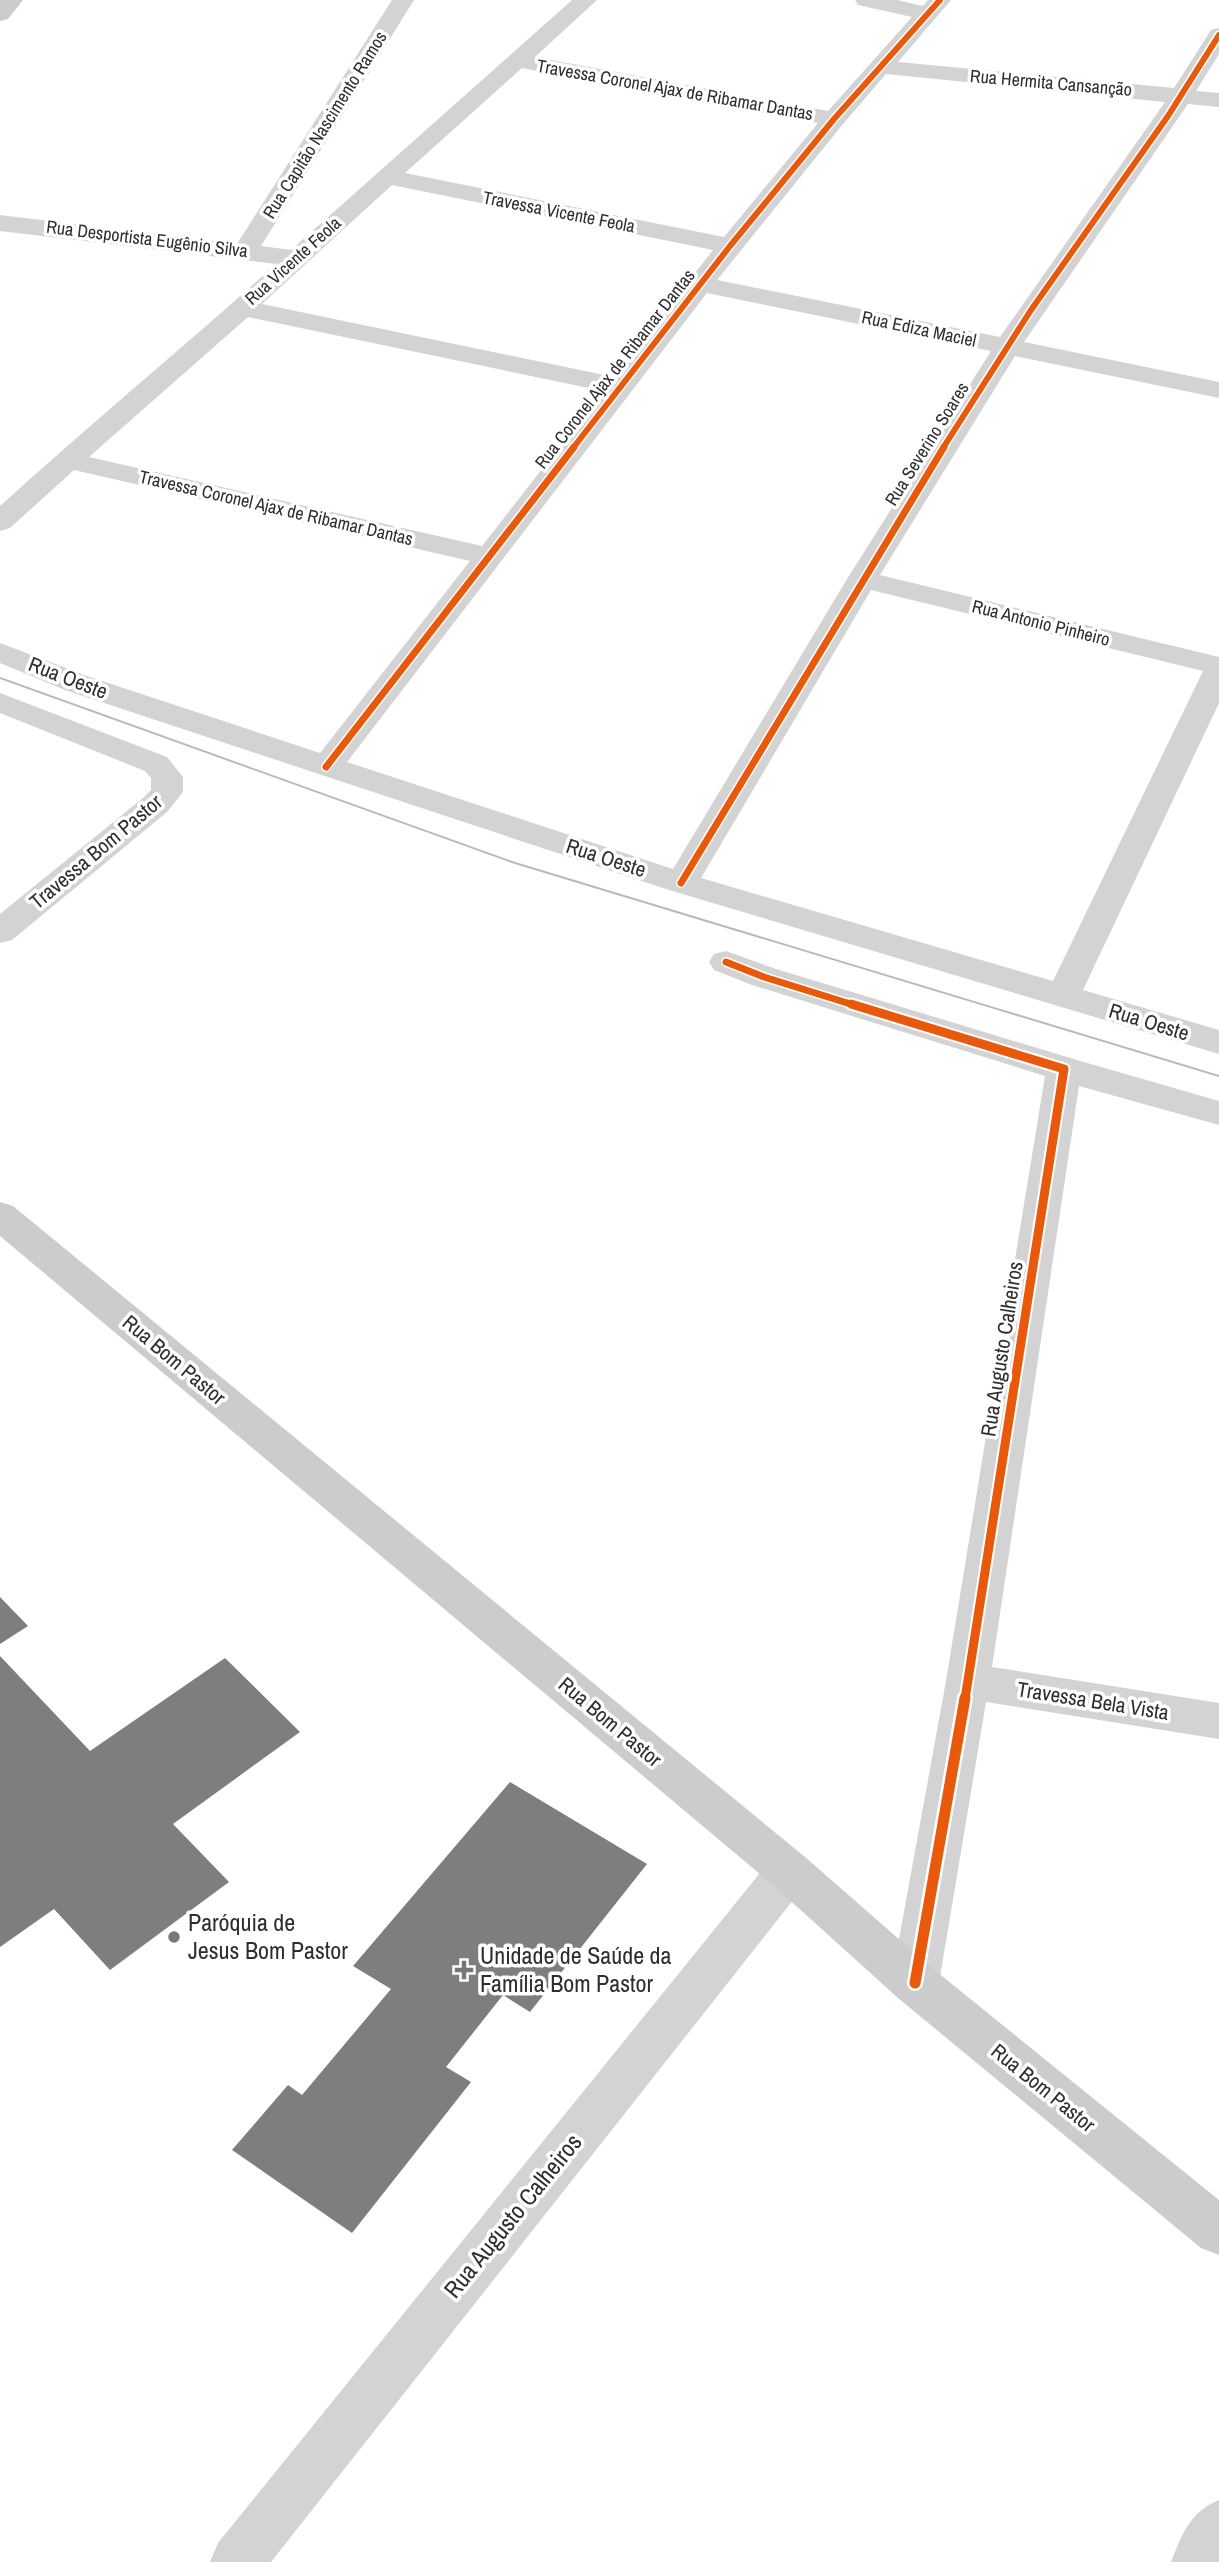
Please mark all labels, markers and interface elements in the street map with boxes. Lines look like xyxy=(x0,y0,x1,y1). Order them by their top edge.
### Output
street label: Rua Capitão Nascimento Ramos xyxy=(257,26,393,223)
street label: Travessa Coronel Ajax de Ribamar Dantas xyxy=(535,53,815,126)
street label: Rua Hermita Cansanção xyxy=(969,63,1133,102)
street label: Travessa Vicente Feola xyxy=(481,185,637,239)
street label: Rua Vicente Feola xyxy=(239,211,346,310)
street label: Rua Desportista Eugênio Silva xyxy=(45,214,249,263)
street label: Rua Coronel Ajax de Ribamar Dantas xyxy=(529,264,700,474)
street label: Rua Ediza Maciel xyxy=(860,304,979,353)
street label: Rua Severino Soares xyxy=(879,377,975,510)
street label: Travessa Coronel Ajax de Ribamar Dantas xyxy=(137,464,415,551)
street label: Rua Antonio Pinheiro xyxy=(970,593,1113,652)
street label: Rua Oeste xyxy=(25,649,112,706)
street label: Travessa Bom Pastor xyxy=(23,787,168,916)
street label: Rua Oeste xyxy=(563,831,650,884)
street label: Rua Oeste xyxy=(1106,996,1193,1047)
street label: Rua Augusto Calheiros xyxy=(973,1259,1030,1439)
street label: Rua Bom Pastor xyxy=(117,1308,232,1411)
street label: Rua Bom Pastor xyxy=(553,1670,668,1773)
street label: Travessa Bela Vista xyxy=(1015,1674,1171,1727)
place label: Paróquia de Jesus Bom Pastor xyxy=(188,1906,348,1966)
marker: Paróquia de Jesus Bom Pastor xyxy=(166,1929,182,1945)
place label: Unidade de Saúde da Família Bom Pastor xyxy=(480,1939,672,1999)
marker: Unidade de Saúde da Família Bom Pastor xyxy=(454,1960,474,1980)
street label: Rua Bom Pastor xyxy=(985,2037,1102,2139)
street label: Rua Augusto Calheiros xyxy=(436,2127,588,2304)

